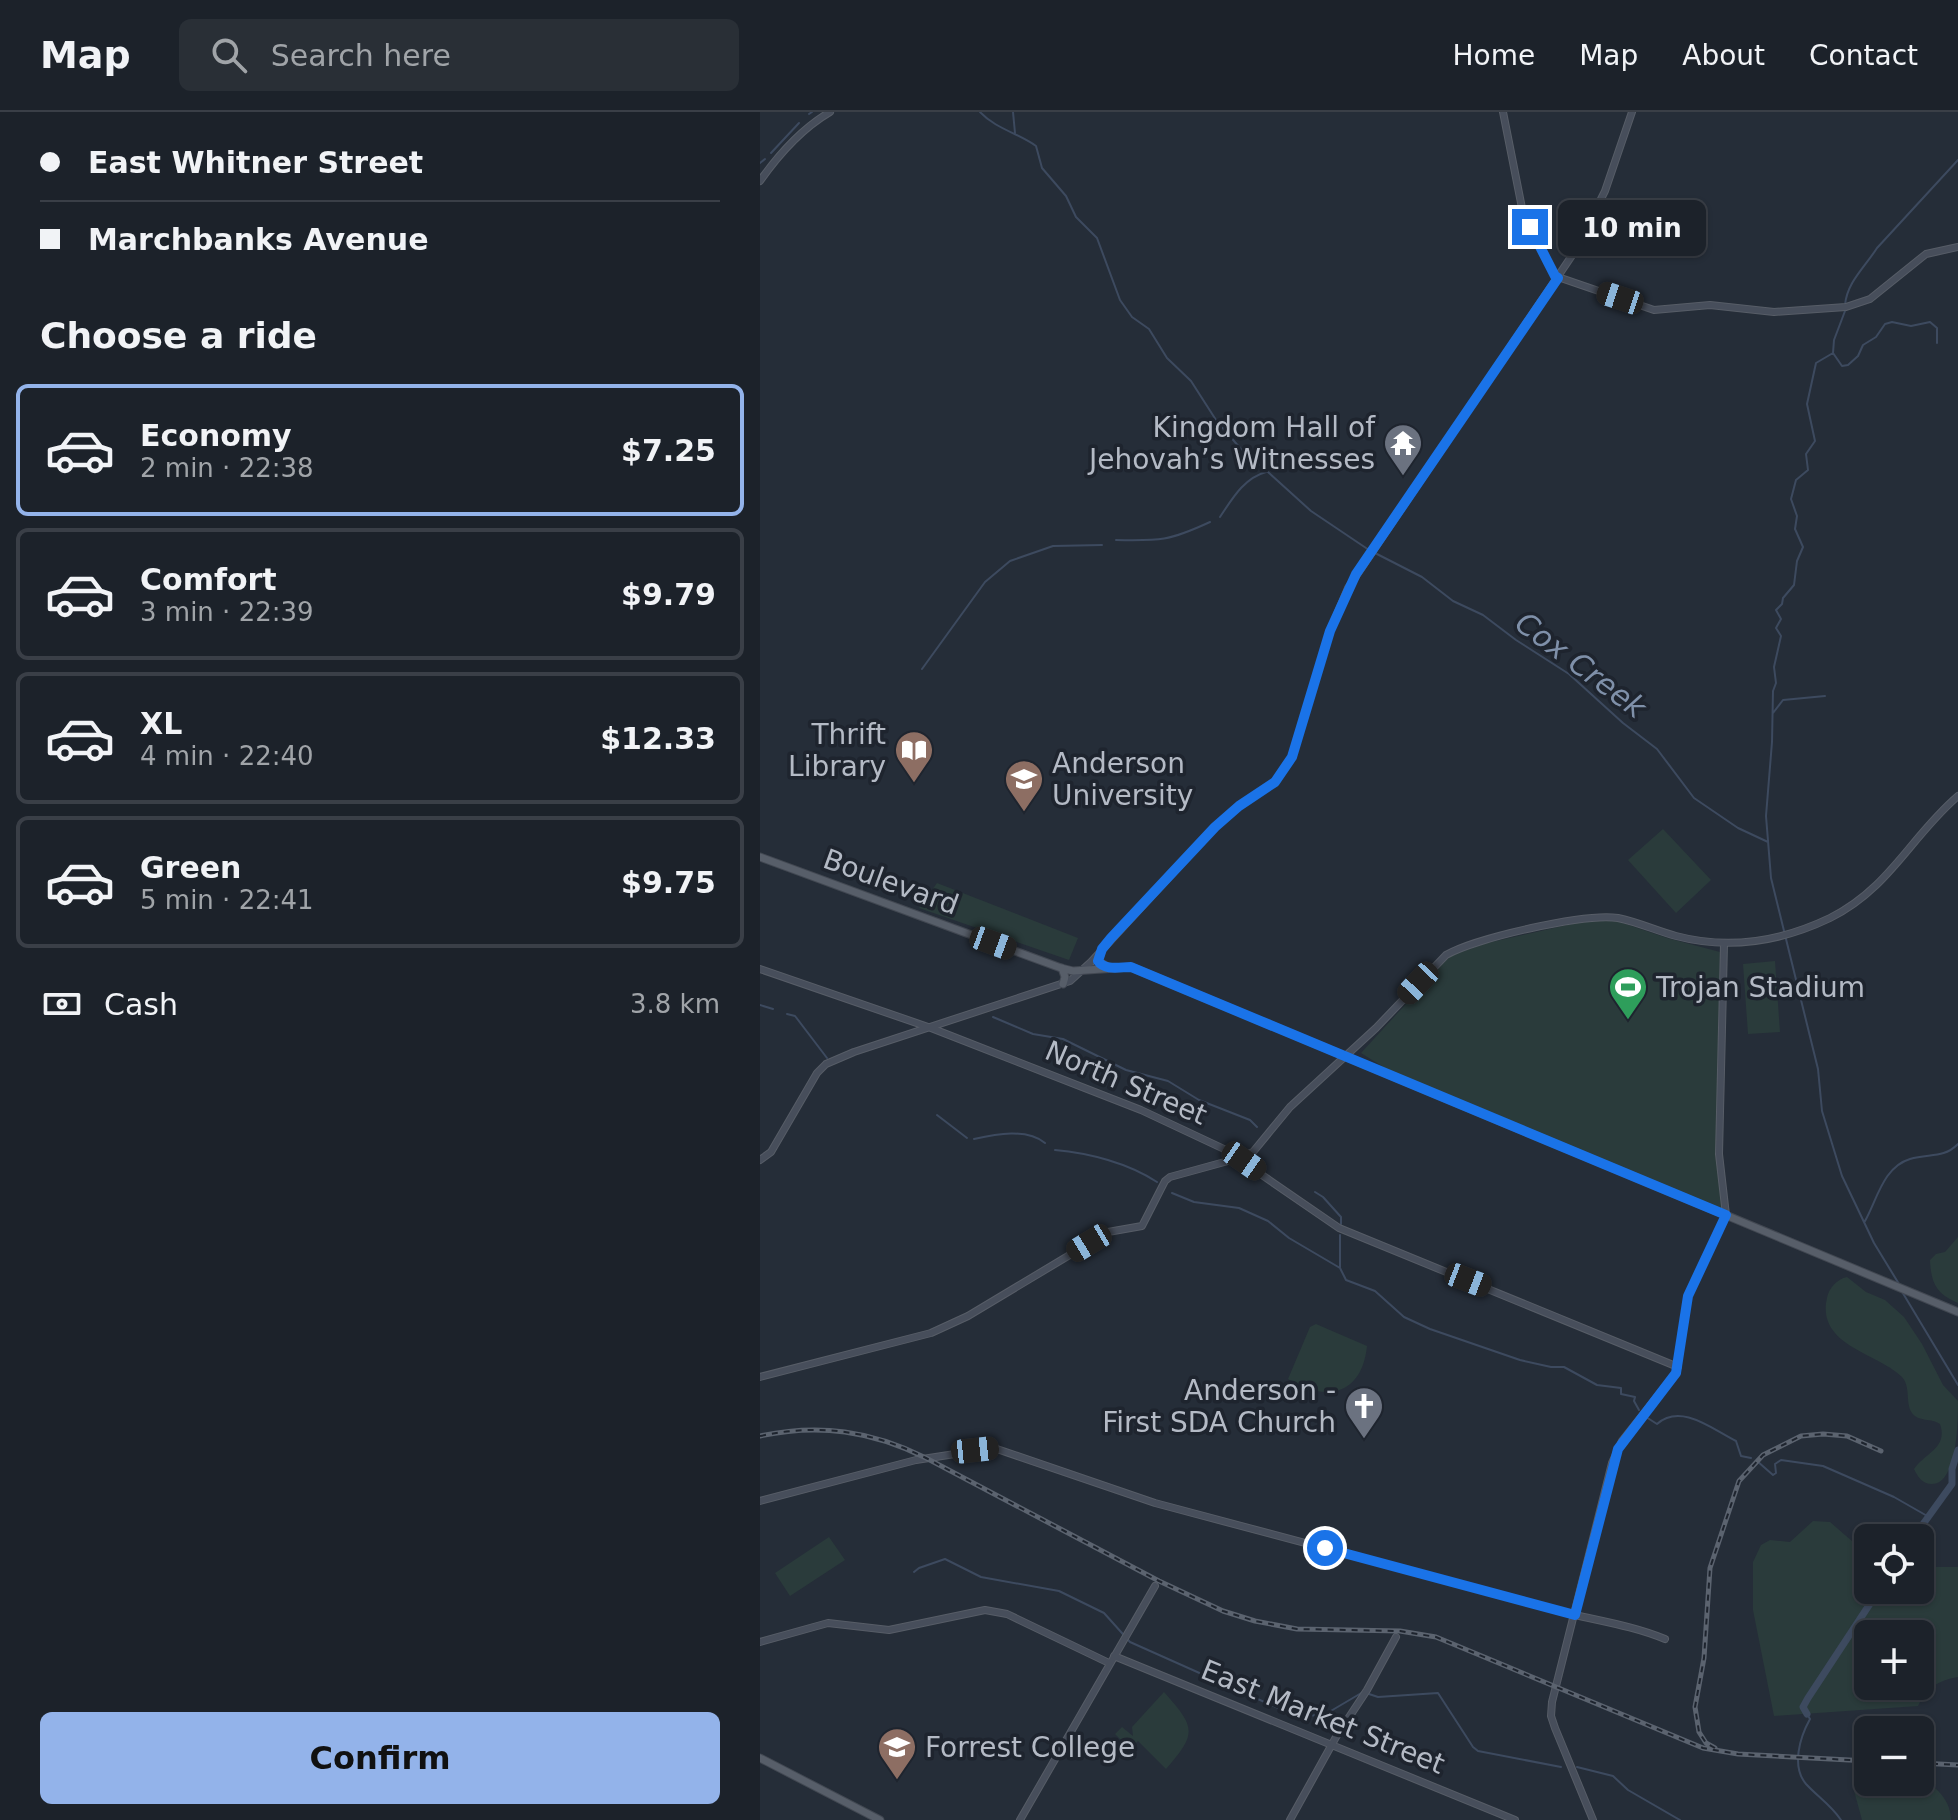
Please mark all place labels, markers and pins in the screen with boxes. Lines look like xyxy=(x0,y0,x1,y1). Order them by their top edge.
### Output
place label: Kingdom Hall of Jehovah’s Witnesses xyxy=(1087,411,1376,476)
temple icon: Kingdom Hall of Jehovah’s Witnesses xyxy=(1382,422,1424,477)
place label: Thrift Library xyxy=(788,718,886,783)
library icon: Thrift Library xyxy=(893,729,935,784)
place label: Anderson University xyxy=(1052,747,1193,812)
school or university icon: Anderson University xyxy=(1003,758,1045,813)
sports icon: Trojan Stadium xyxy=(1607,966,1649,1021)
place label: Trojan Stadium xyxy=(1655,971,1865,1004)
place label: Anderson - First SDA Church xyxy=(1102,1374,1336,1439)
church icon: Anderson - First SDA Church xyxy=(1343,1385,1385,1440)
school or university icon: Forrest College xyxy=(876,1726,918,1781)
place label: Forrest College xyxy=(925,1731,1135,1764)

